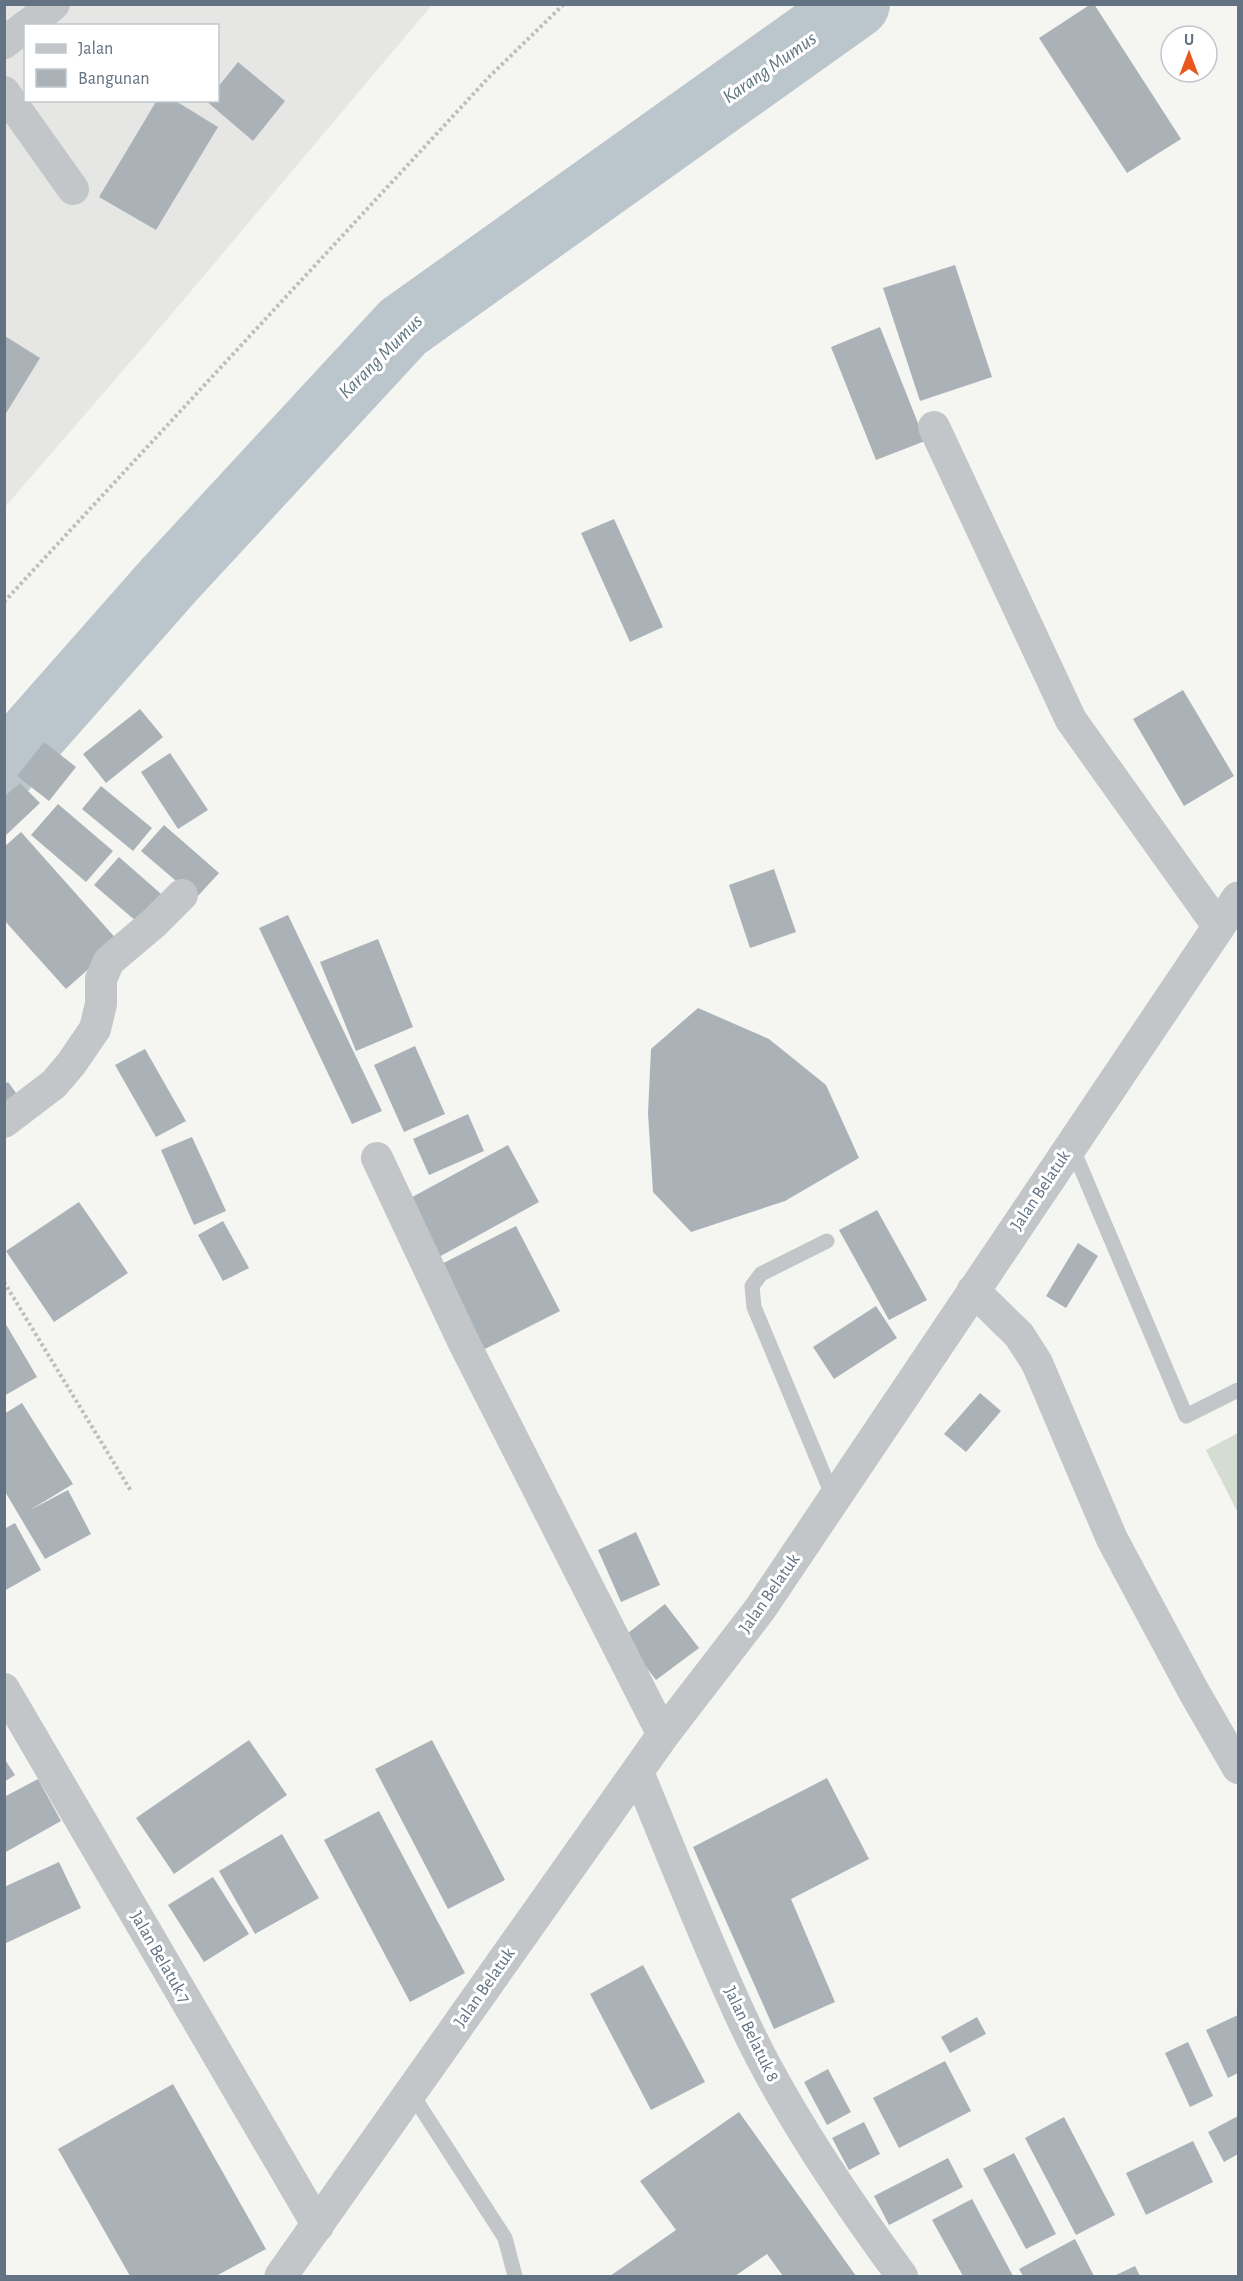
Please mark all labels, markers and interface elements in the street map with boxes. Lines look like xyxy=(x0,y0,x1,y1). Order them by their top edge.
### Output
legend xyxy=(24,24,219,102)
north arrow xyxy=(1159,24,1219,84)
water label: Karang Mumus xyxy=(719,28,821,107)
text: U xyxy=(1184,32,1194,48)
text: Jalan xyxy=(78,40,113,58)
text: Bangunan xyxy=(78,70,150,88)
water label: Karang Mumus xyxy=(335,311,427,402)
street label: Jalan Belatuk xyxy=(1008,1147,1074,1234)
street label: Jalan Belatuk xyxy=(736,1550,804,1636)
street label: Jalan Belatuk 7 xyxy=(127,1909,194,2006)
street label: Jalan Belatuk xyxy=(451,1944,519,2030)
street label: Jalan Belatuk 8 xyxy=(720,1984,782,2085)

